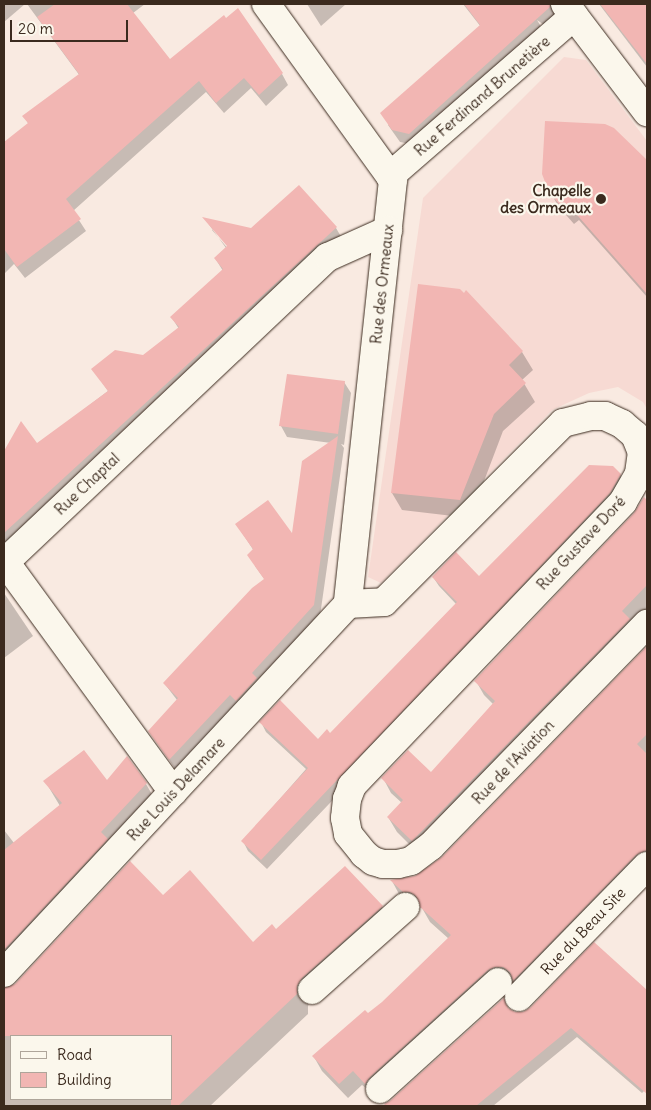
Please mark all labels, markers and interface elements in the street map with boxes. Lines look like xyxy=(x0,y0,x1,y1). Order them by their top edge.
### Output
scale bar xyxy=(12,10,130,42)
text: 20 m xyxy=(18,19,53,38)
street label: Rue Ferdinand Brunetière xyxy=(411,32,553,160)
place label: Chapelle des Ormeaux xyxy=(500,181,591,216)
marker: Chapelle des Ormeaux xyxy=(595,193,607,205)
street label: Rue des Ormeaux xyxy=(367,223,397,345)
street label: Rue Chaptal xyxy=(51,449,123,519)
street label: Rue Gustave Doré xyxy=(533,492,629,594)
street label: Rue de l'Aviation xyxy=(468,716,558,808)
street label: Rue Louis Delamare xyxy=(123,734,229,844)
street label: Rue du Beau Site xyxy=(537,884,629,978)
legend xyxy=(10,1035,172,1100)
text: Road xyxy=(57,1045,92,1064)
text: Building xyxy=(57,1070,112,1089)

